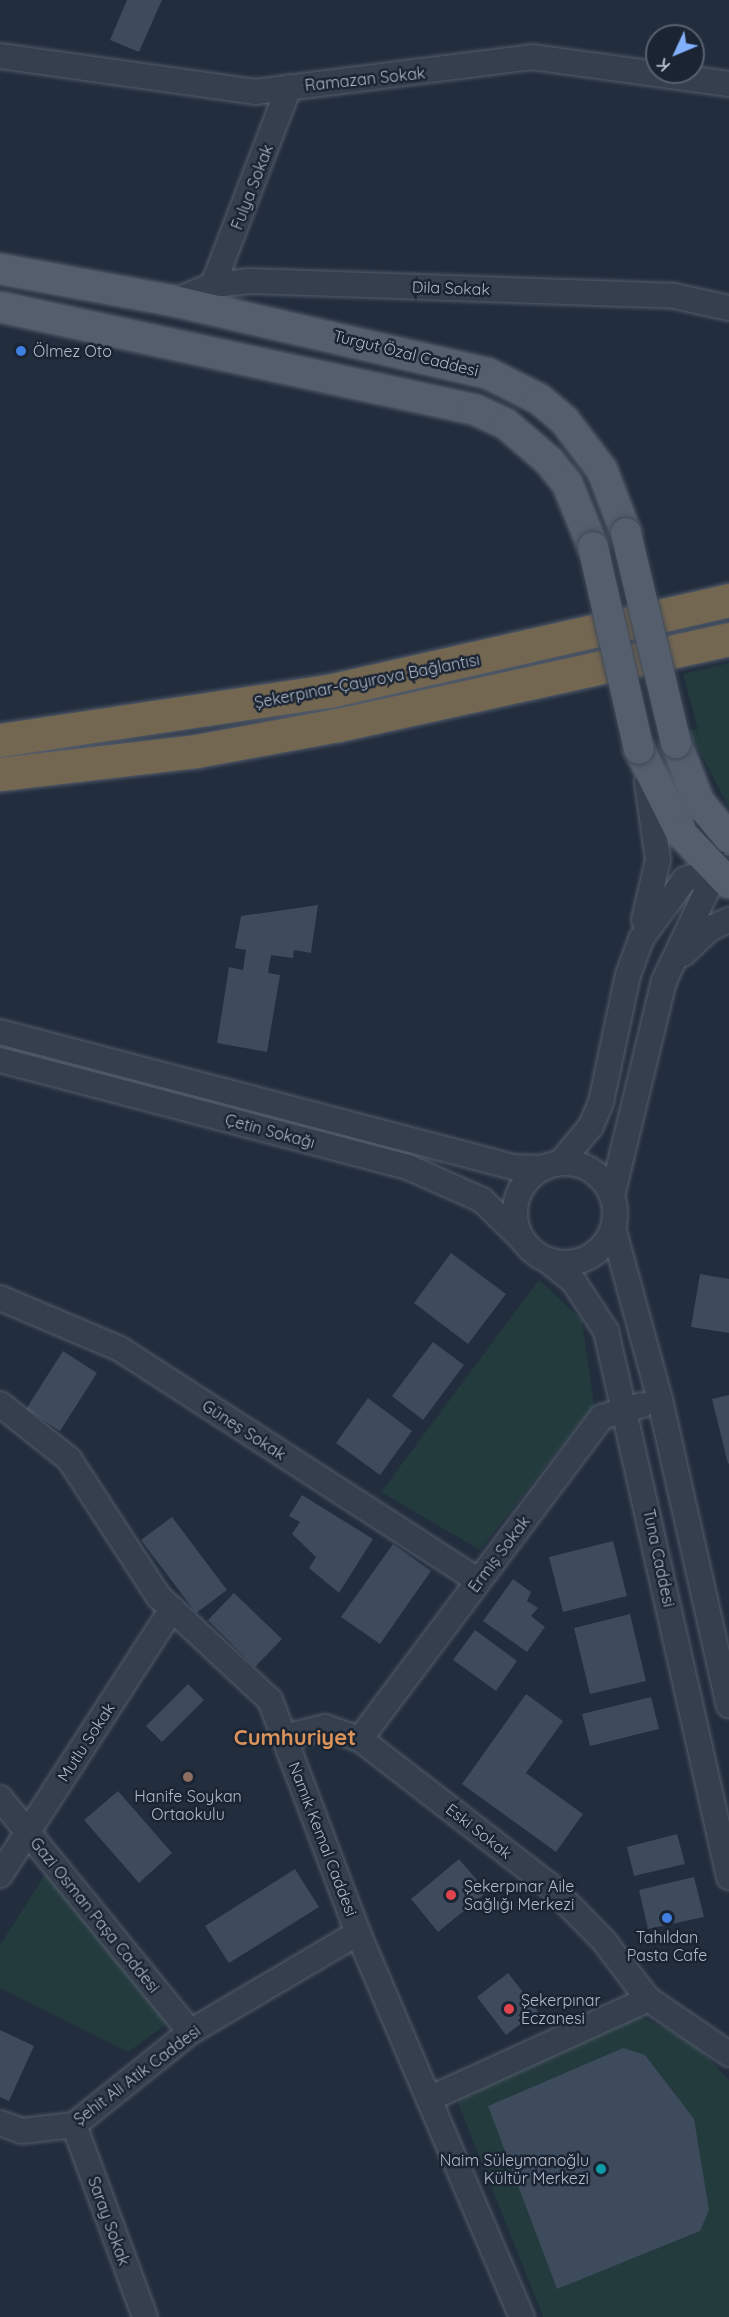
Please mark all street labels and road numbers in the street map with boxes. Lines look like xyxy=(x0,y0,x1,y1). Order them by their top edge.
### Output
street label: Ramazan Sokak xyxy=(304,63,426,95)
street label: Fulya Sokak xyxy=(227,142,277,232)
street label: Dila Sokak xyxy=(412,277,490,299)
street label: Turgut Özal Caddesi xyxy=(332,326,480,380)
street label: Şekerpınar-Çayırova Bağlantısı xyxy=(253,650,481,712)
street label: Çetin Sokağı xyxy=(223,1110,317,1152)
street label: Güneş Sokak xyxy=(199,1396,289,1464)
street label: Tuna Caddesi xyxy=(639,1507,679,1609)
street label: Ermiş Sokak xyxy=(464,1512,534,1596)
street label: Mutlu Sokak xyxy=(53,1699,119,1785)
street label: Namık Kemal Caddesi xyxy=(285,1759,361,1919)
street label: Eski Sokak xyxy=(442,1799,516,1863)
street label: Gazi Osman Paşa Caddesi xyxy=(26,1833,164,1997)
street label: Şehit Ali Atik Caddesi xyxy=(70,2021,204,2129)
street label: Saray Sokak xyxy=(84,2174,134,2268)

